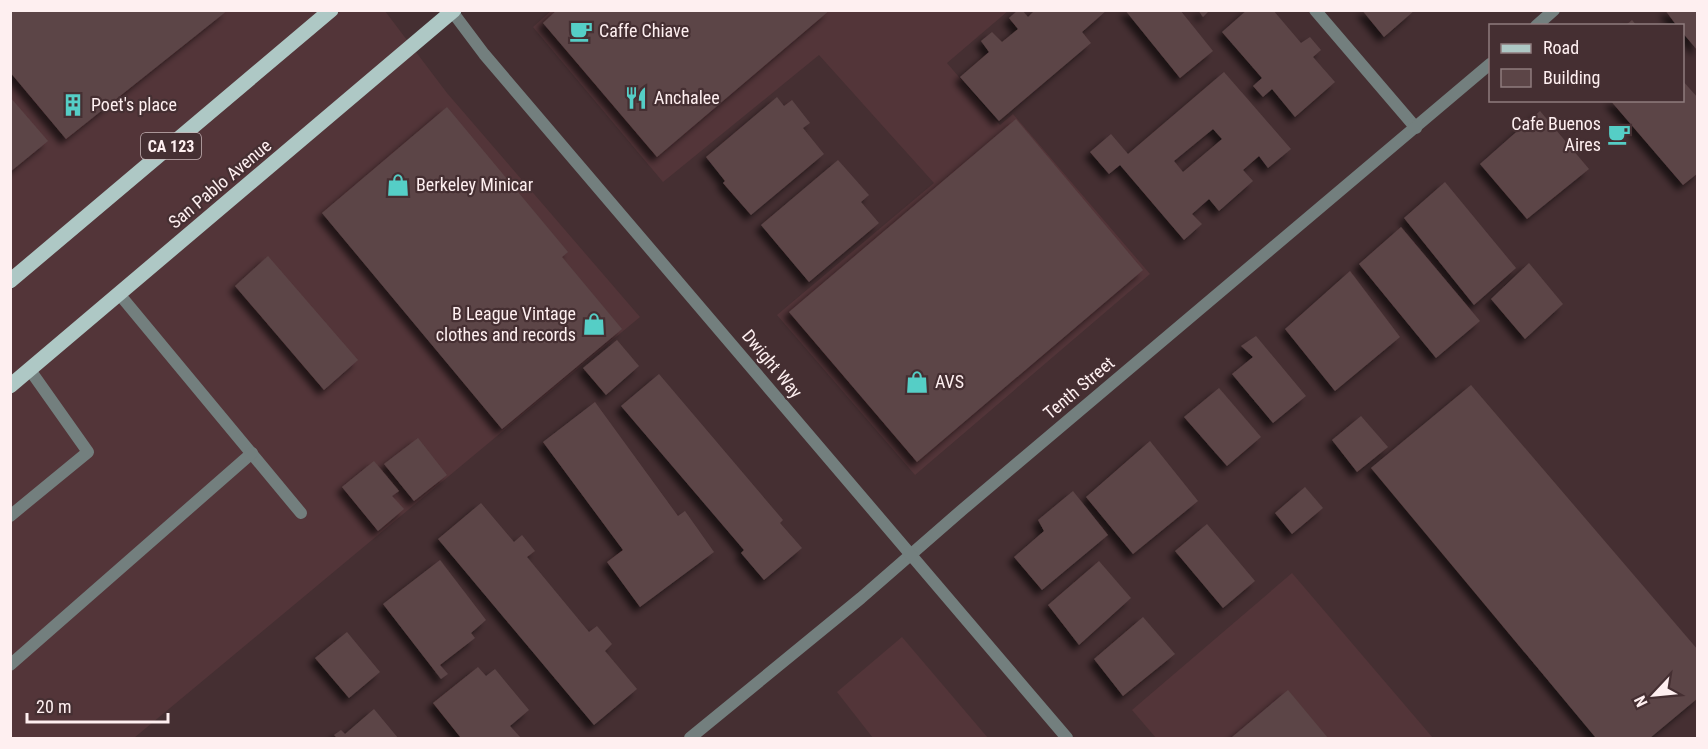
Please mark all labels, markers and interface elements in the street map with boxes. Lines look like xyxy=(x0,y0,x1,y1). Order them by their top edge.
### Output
cafe icon: Caffe Chiave xyxy=(568,18,594,44)
place label: Caffe Chiave xyxy=(599,20,689,41)
legend xyxy=(1489,24,1684,102)
text: Road xyxy=(1543,37,1579,58)
text: Building xyxy=(1543,67,1600,88)
restaurant icon: Anchalee xyxy=(623,85,649,111)
place label: Anchalee xyxy=(654,87,720,108)
building icon: Poet's place xyxy=(60,92,86,118)
place label: Poet's place xyxy=(91,94,177,115)
place label: Cafe Buenos Aires xyxy=(1511,113,1601,155)
cafe icon: Cafe Buenos Aires xyxy=(1606,121,1632,147)
road number: CA 123 xyxy=(141,133,201,159)
street label: San Pablo Avenue xyxy=(164,135,275,233)
shop icon: Berkeley Minicar xyxy=(385,172,411,198)
place label: Berkeley Minicar xyxy=(416,174,534,195)
place label: B League Vintage clothes and records xyxy=(436,303,576,345)
shop icon: B League Vintage clothes and records xyxy=(581,311,607,337)
street label: Dwight Way xyxy=(738,325,807,402)
street label: Tenth Street xyxy=(1039,352,1118,423)
shop icon: AVS xyxy=(904,369,930,395)
place label: AVS xyxy=(935,371,964,392)
north arrow xyxy=(1624,665,1684,725)
scale bar xyxy=(27,686,168,724)
text: N xyxy=(1630,693,1652,710)
text: 20 m xyxy=(36,696,71,717)

